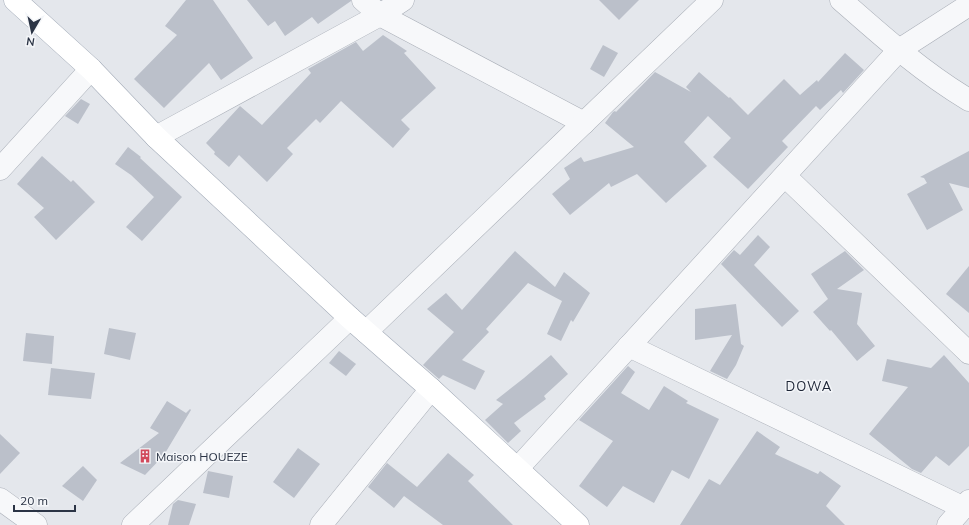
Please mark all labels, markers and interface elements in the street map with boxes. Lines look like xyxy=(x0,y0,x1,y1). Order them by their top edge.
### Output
north arrow xyxy=(12,12,52,52)
text: N xyxy=(25,34,36,49)
district label: DOWA xyxy=(786,378,832,394)
building icon: Maison HOUEZE xyxy=(137,448,153,464)
place label: Maison HOUEZE xyxy=(156,449,248,464)
scale bar xyxy=(14,487,75,513)
text: 20 m xyxy=(20,493,48,508)

